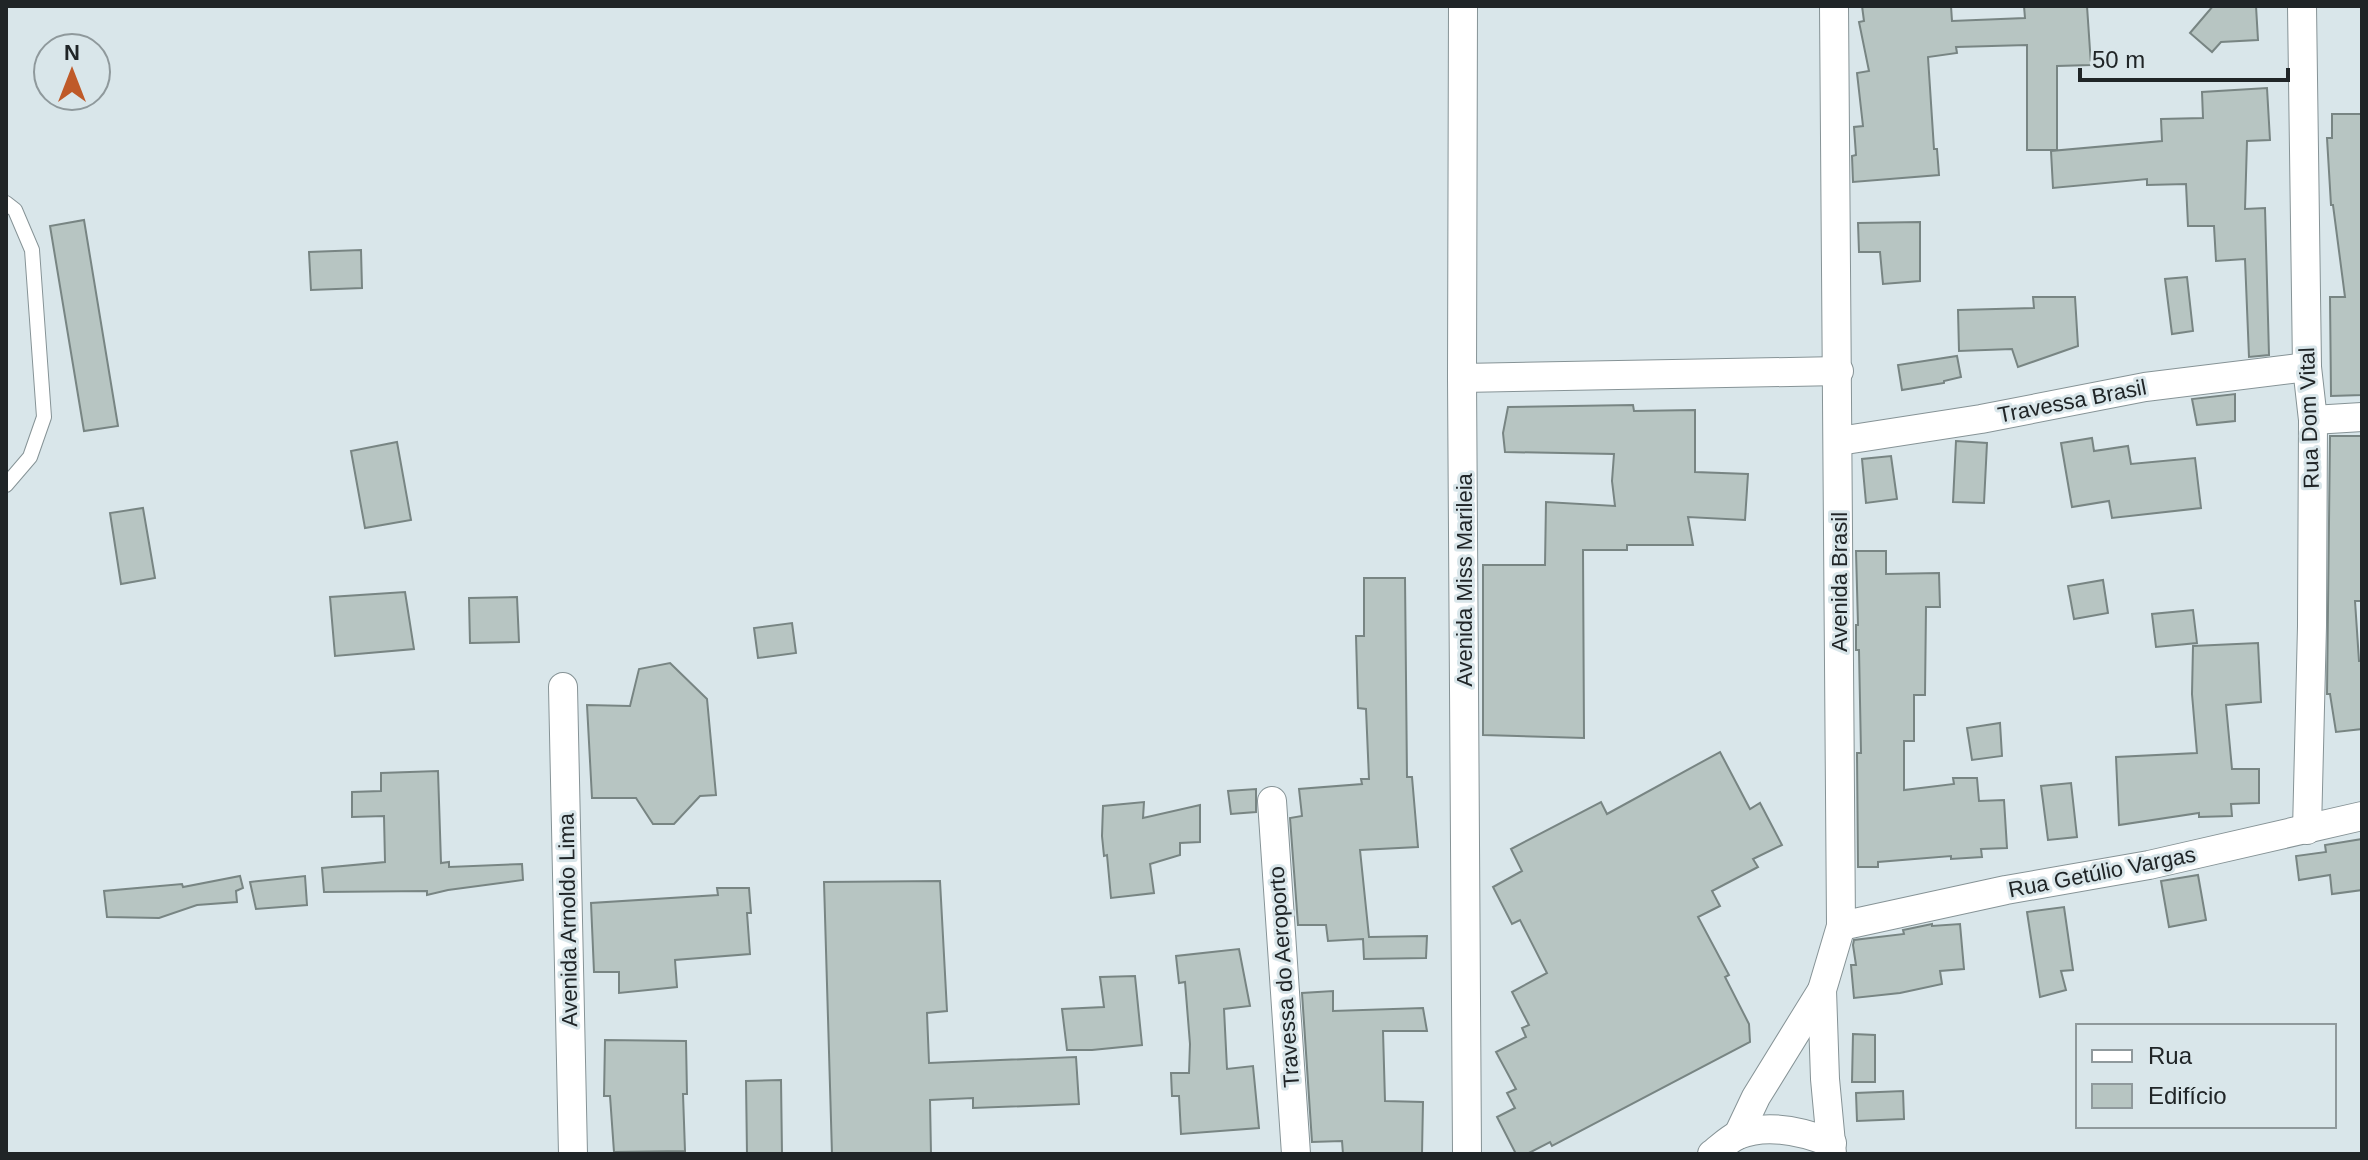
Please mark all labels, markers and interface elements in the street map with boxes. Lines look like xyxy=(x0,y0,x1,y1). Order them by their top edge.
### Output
north arrow xyxy=(32,32,112,112)
scale bar xyxy=(2080,32,2288,82)
text: N xyxy=(64,40,80,65)
text: 50 m xyxy=(2092,46,2145,73)
street label: Rua Dom Vital xyxy=(2294,347,2324,489)
street label: Travessa Brasil xyxy=(1996,374,2148,428)
street label: Avenida Miss Marileia xyxy=(1452,472,1477,687)
street label: Avenida Brasil xyxy=(1827,512,1852,652)
street label: Avenida Arnoldo Lima xyxy=(554,812,582,1027)
street label: Rua Getúlio Vargas xyxy=(2006,842,2198,902)
street label: Travessa do Aeroporto xyxy=(1264,866,1304,1088)
legend xyxy=(2076,1024,2336,1128)
text: Rua xyxy=(2148,1042,2193,1069)
text: Edifício xyxy=(2148,1082,2227,1109)

